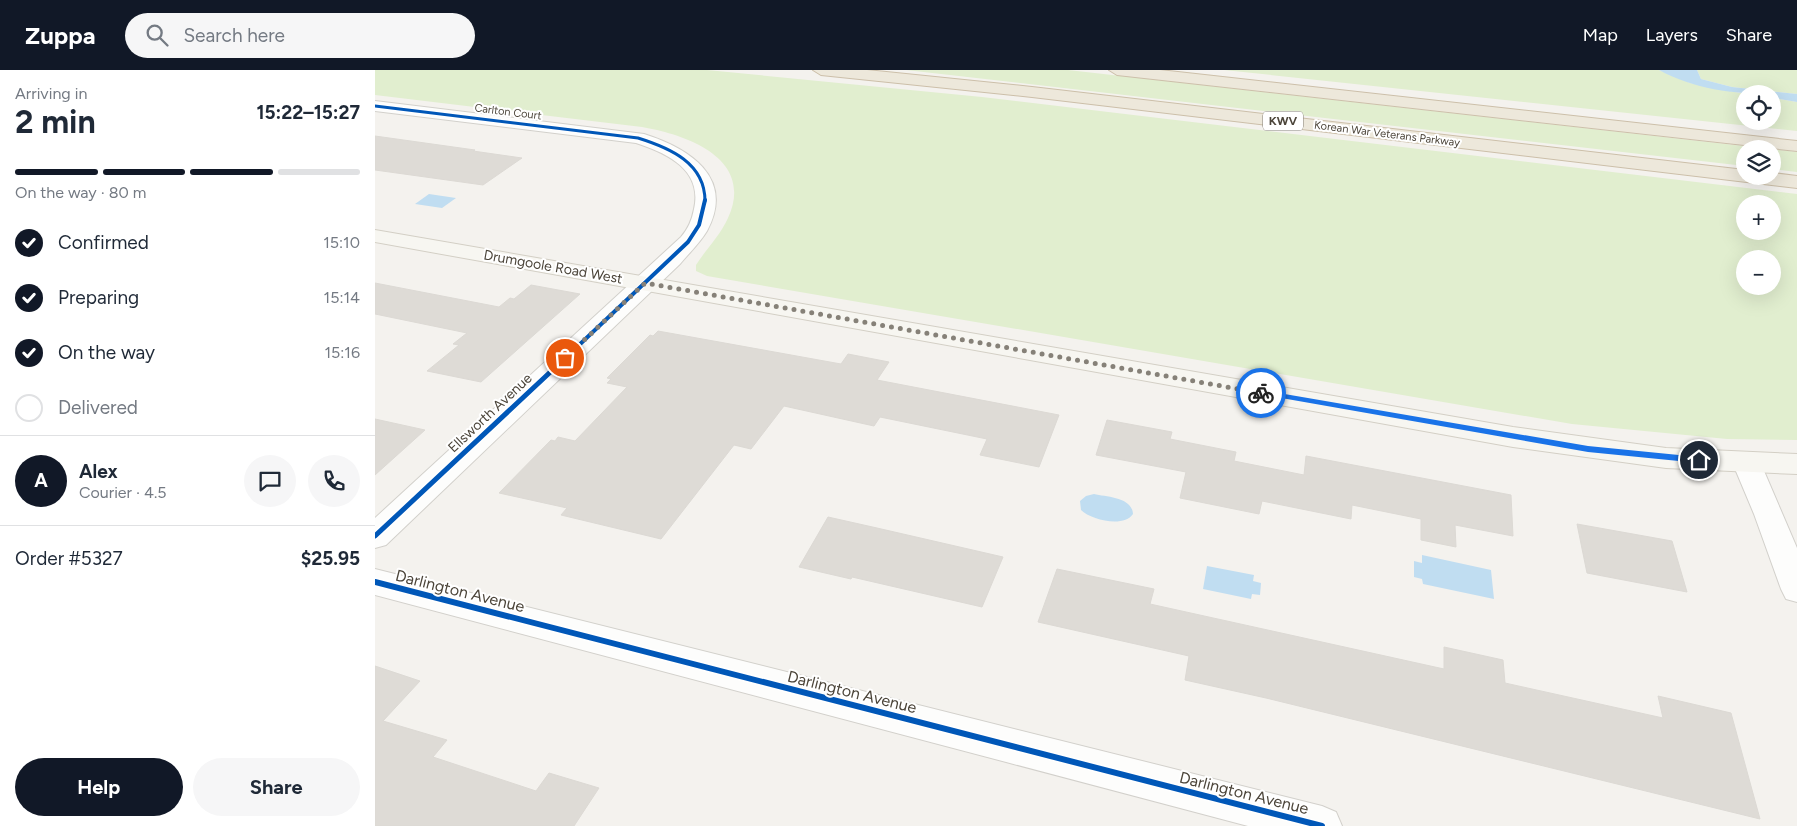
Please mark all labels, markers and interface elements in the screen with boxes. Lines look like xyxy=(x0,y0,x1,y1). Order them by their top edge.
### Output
search box xyxy=(125,13,475,58)
text: Zuppa xyxy=(25,21,95,50)
icon: search xyxy=(143,21,171,49)
text: Search here xyxy=(183,24,285,47)
text: Map xyxy=(1583,24,1618,46)
text: Layers xyxy=(1646,24,1698,46)
text: Share xyxy=(1726,24,1772,46)
text: Arriving in xyxy=(15,84,87,103)
map controls xyxy=(1736,85,1781,295)
button: locate xyxy=(1736,85,1781,130)
text: 15:22–15:27 xyxy=(256,101,360,124)
street label: Carlton Court xyxy=(474,101,542,123)
text: 2 min xyxy=(15,103,96,141)
road number: KWV xyxy=(1263,111,1303,130)
street label: Korean War Veterans Parkway xyxy=(1313,119,1461,149)
button: layers xyxy=(1736,140,1781,185)
text: On the way · 80 m xyxy=(15,183,146,202)
button: + xyxy=(1736,195,1781,240)
icon: check xyxy=(15,229,43,257)
text: Confirmed xyxy=(58,231,149,254)
text: 15:10 xyxy=(323,233,360,252)
street label: Drumgoole Road West xyxy=(482,246,624,288)
button: − xyxy=(1736,250,1781,295)
icon: check xyxy=(15,284,43,312)
text: Preparing xyxy=(58,286,139,309)
text: 15:14 xyxy=(324,288,360,307)
pin xyxy=(544,337,586,379)
icon: check xyxy=(15,339,43,367)
text: On the way xyxy=(58,341,155,364)
text: 15:16 xyxy=(324,343,360,362)
icon: bag xyxy=(551,344,579,372)
courier xyxy=(1236,368,1286,418)
street label: Ellsworth Avenue xyxy=(445,370,536,456)
icon: bike xyxy=(1247,379,1275,407)
text: Delivered xyxy=(58,396,138,419)
pin xyxy=(1678,439,1720,481)
icon: home xyxy=(1685,446,1713,474)
button: chat xyxy=(244,455,296,507)
button: phone xyxy=(308,455,360,507)
text: Alex xyxy=(79,460,118,483)
text: A xyxy=(34,469,48,492)
text: Courier · 4.5 xyxy=(79,483,166,502)
text: Order #5327 xyxy=(15,547,123,570)
text: $25.95 xyxy=(301,547,360,570)
street label: Darlington Avenue xyxy=(393,566,527,616)
street label: Darlington Avenue xyxy=(785,667,919,717)
button: Help xyxy=(15,758,183,816)
button: Share xyxy=(193,758,360,816)
street label: Darlington Avenue xyxy=(1177,768,1311,818)

